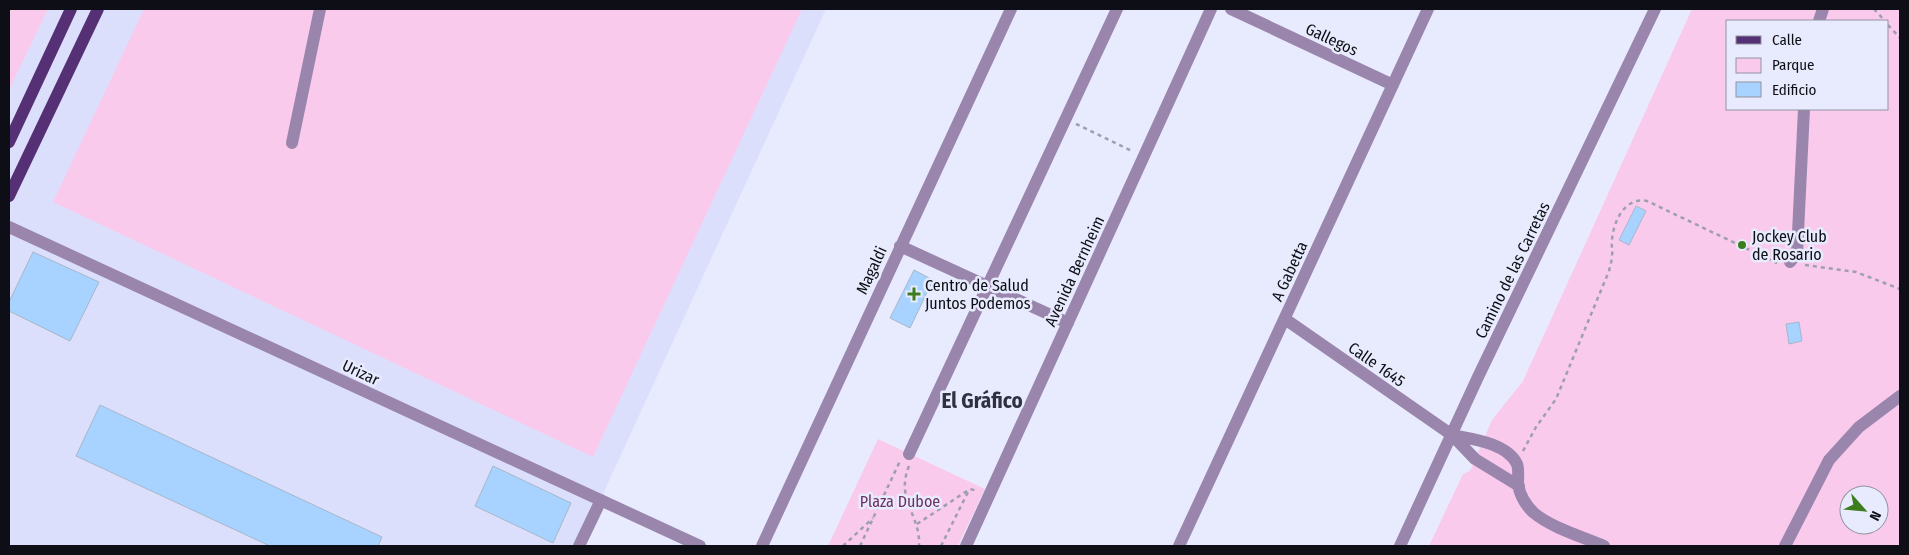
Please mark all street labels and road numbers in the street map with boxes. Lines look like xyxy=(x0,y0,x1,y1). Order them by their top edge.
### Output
street label: Gallegos xyxy=(1303,19,1361,60)
street label: Camino de las Carretas xyxy=(1471,199,1554,342)
street label: Avenida Bernheim xyxy=(1041,213,1108,329)
street label: A Gabetta xyxy=(1267,238,1312,304)
street label: Magaldi xyxy=(852,243,891,297)
street label: Calle 1645 xyxy=(1345,338,1409,391)
street label: Urizar xyxy=(339,356,383,389)

